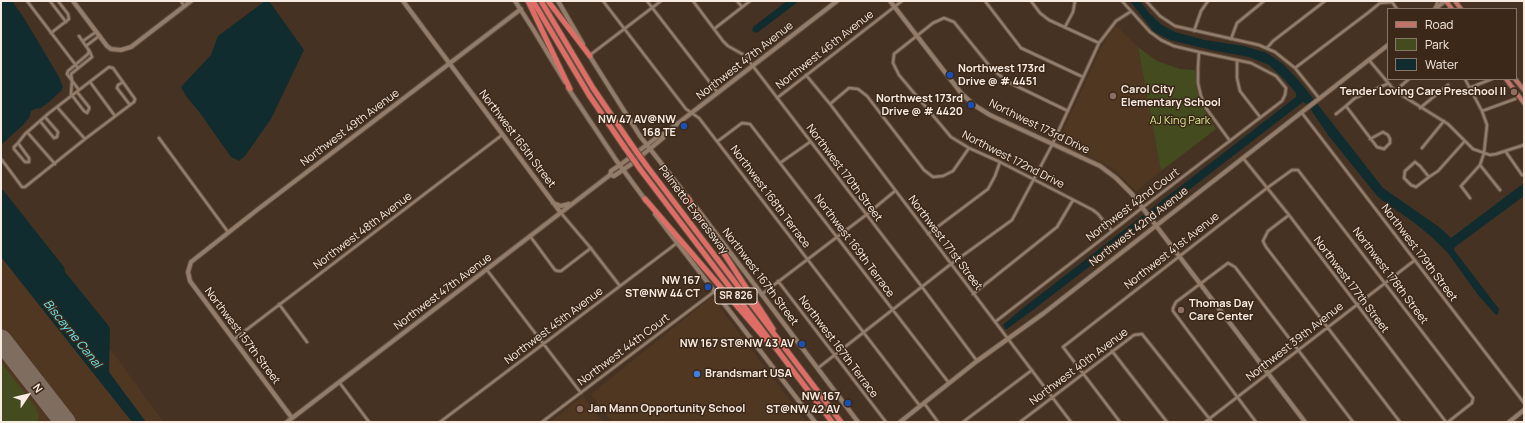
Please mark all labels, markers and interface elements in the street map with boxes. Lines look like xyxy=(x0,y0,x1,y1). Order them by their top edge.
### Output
street label: Northwest 46th Avenue xyxy=(774,8,876,92)
legend xyxy=(1387,8,1517,80)
text: Road xyxy=(1425,16,1453,33)
street label: Northwest 47th Avenue xyxy=(694,19,796,103)
text: Park xyxy=(1425,36,1449,53)
text: Water xyxy=(1425,56,1458,73)
place label: Northwest 173rd Drive @ # 4451 xyxy=(958,62,1045,88)
marker: Northwest 173rd Drive @ # 4451 xyxy=(945,70,955,80)
place label: Carol City Elementary School xyxy=(1121,83,1221,109)
place label: Tender Loving Care Preschool II xyxy=(1340,85,1506,99)
street label: Northwest 49th Avenue xyxy=(298,87,402,169)
marker: Tender Loving Care Preschool II xyxy=(1509,87,1519,97)
street label: Northwest 165th Street xyxy=(476,88,558,190)
marker: Carol City Elementary School xyxy=(1108,91,1118,101)
place label: Northwest 173rd Drive @ # 4420 xyxy=(876,92,963,118)
street label: Northwest 173rd Drive xyxy=(987,97,1091,157)
marker: Northwest 173rd Drive @ # 4420 xyxy=(966,100,976,110)
place label: NW 47 AV@NW 168 TE xyxy=(598,113,676,139)
park label: AJ King Park xyxy=(1150,114,1210,128)
marker: NW 47 AV@NW 168 TE xyxy=(679,121,689,131)
street label: Northwest 170th Street xyxy=(803,122,885,224)
street label: Northwest 172nd Drive xyxy=(960,128,1066,192)
street label: Northwest 168th Terrace xyxy=(727,143,813,251)
street label: Palmetto Expressway xyxy=(655,163,731,257)
street label: Northwest 42nd Court xyxy=(1084,166,1182,244)
street label: Northwest 42nd Avenue xyxy=(1087,184,1191,270)
street label: Northwest 48th Avenue xyxy=(311,190,415,272)
street label: Northwest 169th Terrace xyxy=(811,192,897,300)
street label: Northwest 171st Street xyxy=(905,193,985,293)
street label: Northwest 179th Street xyxy=(1378,202,1460,304)
street label: Northwest 41st Avenue xyxy=(1122,210,1222,292)
street label: Northwest 178th Street xyxy=(1349,225,1431,327)
street label: Northwest 167th Street xyxy=(719,226,801,328)
street label: Northwest 177th Street xyxy=(1311,234,1391,336)
street label: Northwest 47th Avenue xyxy=(392,251,494,333)
place label: NW 167 ST@NW 44 CT xyxy=(625,274,700,300)
marker: NW 167 ST@NW 44 CT xyxy=(703,282,713,292)
street label: Northwest 157th Street xyxy=(201,285,283,387)
street label: Northwest 45th Avenue xyxy=(502,285,606,367)
road number: SR 826 xyxy=(715,288,757,304)
street label: Northwest 167th Terrace xyxy=(795,293,881,401)
water label: Biscayne Canal xyxy=(40,297,104,371)
place label: Thomas Day Care Center xyxy=(1189,297,1254,323)
street label: Northwest 39th Avenue xyxy=(1244,300,1346,384)
marker: Thomas Day Care Center xyxy=(1176,305,1186,315)
street label: Northwest 44th Court xyxy=(576,311,672,389)
street label: Northwest 40th Avenue xyxy=(1027,326,1131,408)
place label: NW 167 ST@NW 43 AV xyxy=(680,337,794,351)
marker: NW 167 ST@NW 43 AV xyxy=(797,339,807,349)
place label: Brandsmart USA xyxy=(705,367,792,381)
marker: Brandsmart USA xyxy=(692,369,702,379)
north arrow xyxy=(8,375,48,415)
text: N xyxy=(30,380,47,395)
place label: NW 167 ST@NW 42 AV xyxy=(766,390,840,416)
marker: NW 167 ST@NW 42 AV xyxy=(843,398,853,408)
place label: Jan Mann Opportunity School xyxy=(588,402,745,416)
marker: Jan Mann Opportunity School xyxy=(575,404,585,414)

